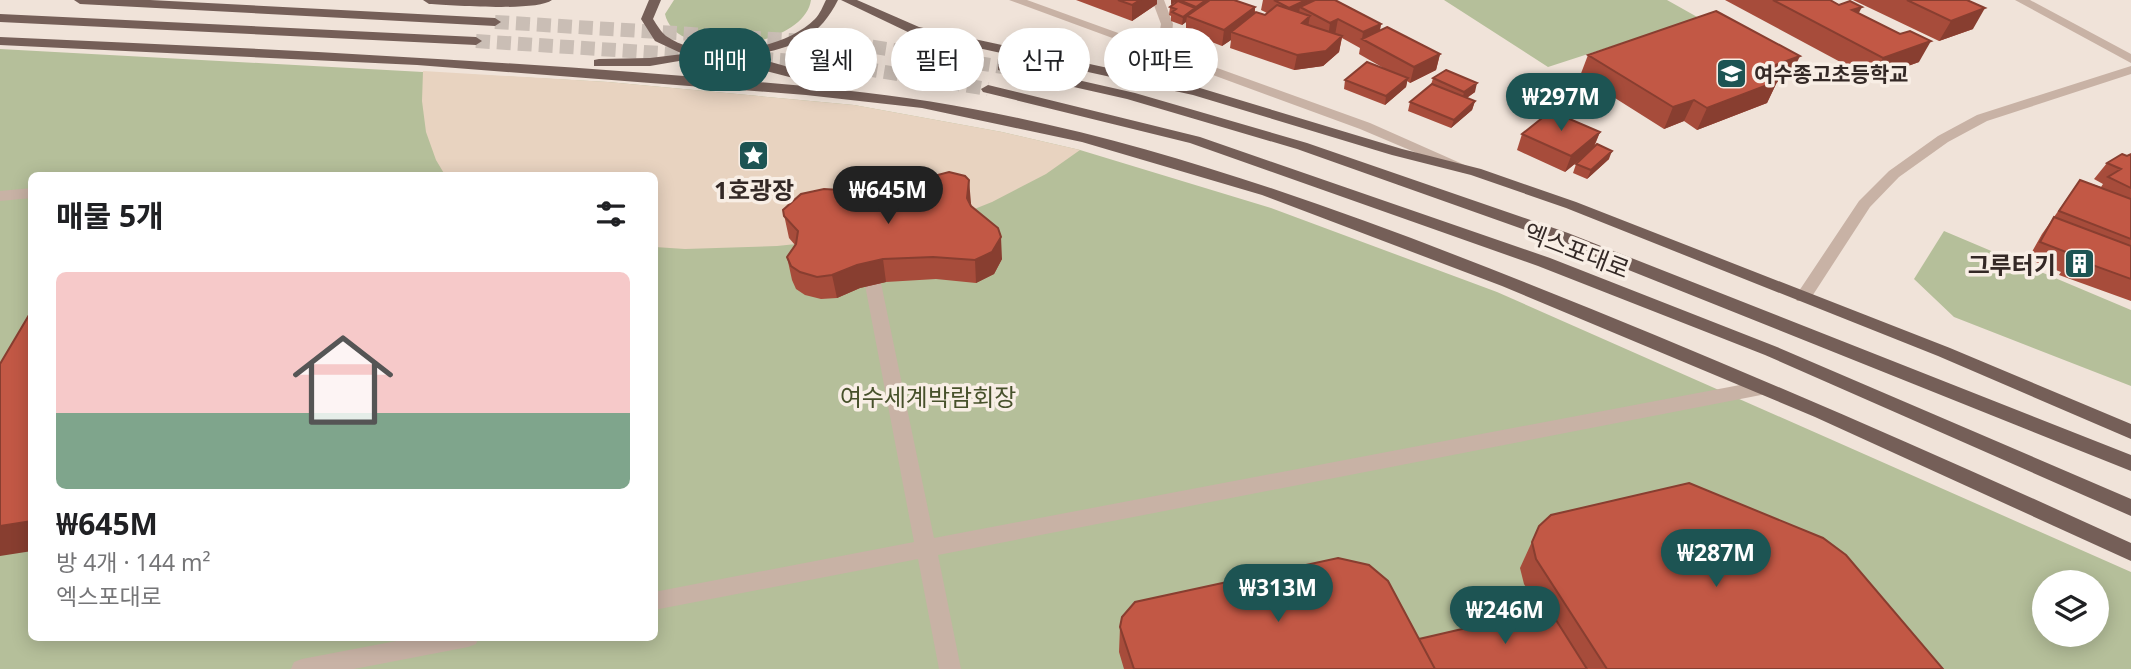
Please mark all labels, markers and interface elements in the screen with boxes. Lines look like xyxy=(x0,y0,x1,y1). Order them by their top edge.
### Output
chip: 매매 xyxy=(679,28,771,91)
chip: 월세 xyxy=(785,28,877,91)
chip: 필터 xyxy=(891,28,984,91)
chip: 신규 xyxy=(998,28,1090,91)
chip: 아파트 xyxy=(1104,28,1218,91)
school or university icon: 여수종고초등학교 xyxy=(1714,57,1748,91)
place label: 여수종고초등학교 xyxy=(1754,60,1909,88)
pin: ₩297M xyxy=(1512,74,1610,133)
text: ₩297M xyxy=(1522,80,1600,112)
place icon: 1호광장 xyxy=(737,138,771,172)
pin: ₩645M xyxy=(839,166,937,226)
place label: 1호광장 xyxy=(714,173,794,206)
text: ₩645M xyxy=(849,173,927,205)
text: 매물 5개 xyxy=(56,195,164,236)
icon: filters xyxy=(592,195,630,233)
street label: 엑스포대로 xyxy=(1520,215,1634,285)
building icon: 그루터기 xyxy=(2062,247,2096,281)
place label: 그루터기 xyxy=(1968,248,2056,281)
icon: home xyxy=(280,317,406,443)
park label: 여수세계박람회장 xyxy=(840,380,1016,413)
text: ₩645M xyxy=(56,503,158,544)
pin: ₩287M xyxy=(1667,530,1765,589)
text: ₩287M xyxy=(1677,536,1755,568)
text: 방 4개 · 144 m² xyxy=(56,546,211,578)
pin: ₩313M xyxy=(1229,564,1327,624)
map controls xyxy=(2032,570,2109,647)
button: layers xyxy=(2032,570,2109,647)
text: ₩313M xyxy=(1239,571,1317,603)
text: 엑스포대로 xyxy=(56,580,162,612)
pin: ₩246M xyxy=(1456,586,1554,646)
text: ₩246M xyxy=(1466,593,1544,625)

